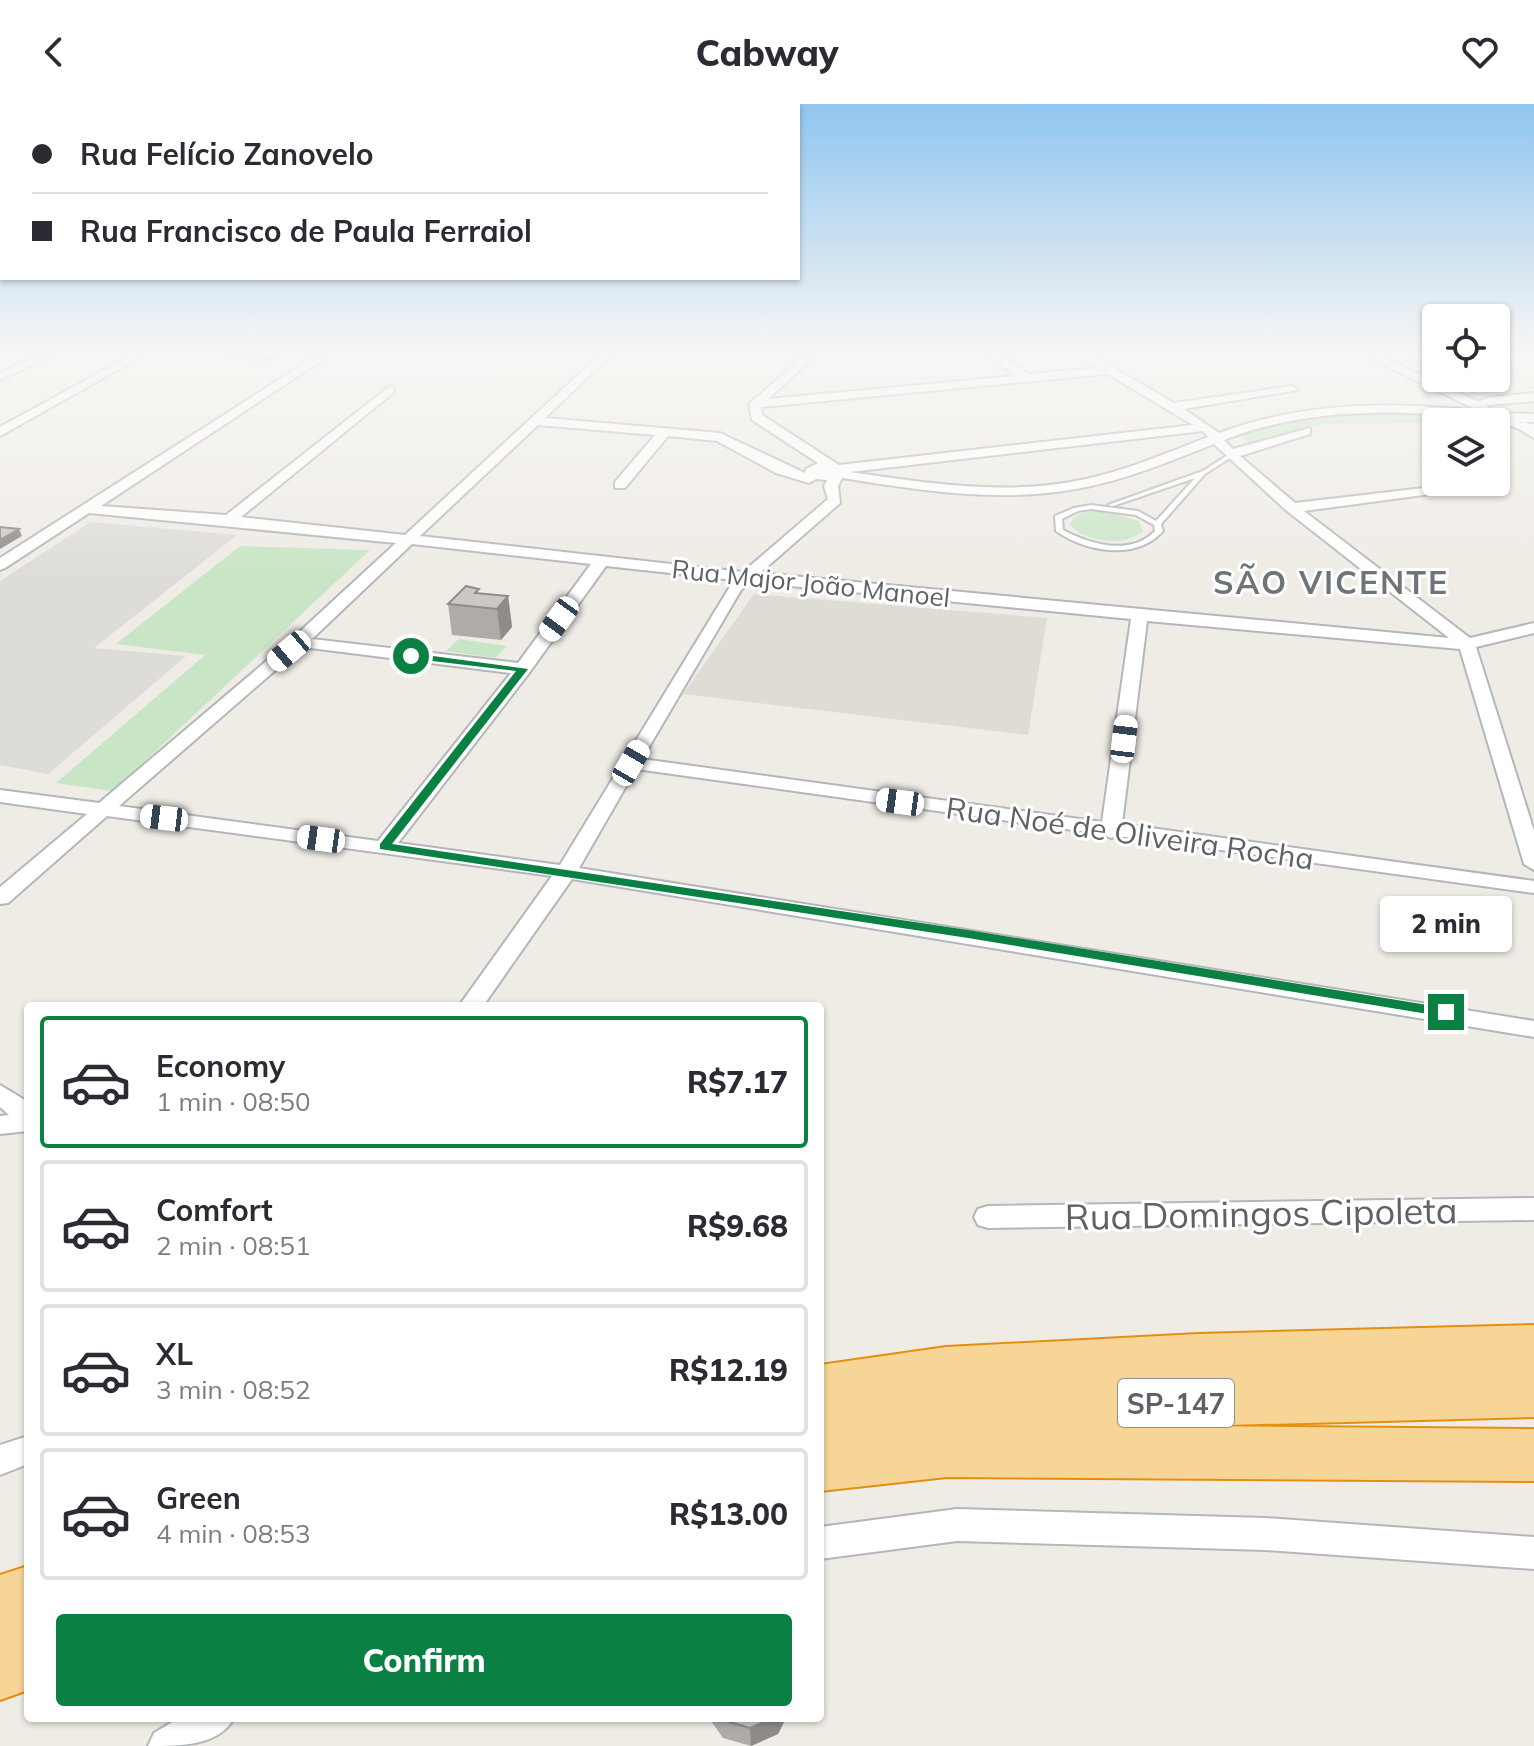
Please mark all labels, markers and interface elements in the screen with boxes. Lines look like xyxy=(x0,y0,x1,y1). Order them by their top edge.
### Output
icon: back xyxy=(32,30,76,74)
text: Cabway xyxy=(695,30,839,75)
icon: heart xyxy=(1458,30,1502,74)
text: Rua Felício Zanovelo xyxy=(80,135,374,173)
text: Rua Francisco de Paula Ferraiol xyxy=(80,212,532,250)
map controls xyxy=(1422,304,1510,496)
button: locate xyxy=(1422,304,1510,392)
button: layers xyxy=(1422,408,1510,496)
street label: Rua Major João Manoel xyxy=(670,552,952,614)
district label: SÃO VICENTE xyxy=(1213,562,1449,602)
car xyxy=(535,593,583,645)
car xyxy=(263,626,315,676)
route start xyxy=(393,638,429,674)
car xyxy=(1109,714,1139,764)
car xyxy=(609,736,653,790)
car xyxy=(875,787,925,817)
street label: Rua Noé de Oliveira Rocha xyxy=(944,788,1316,878)
car xyxy=(139,803,189,833)
car xyxy=(296,824,346,854)
callout: 2 min xyxy=(1380,896,1512,952)
text: 2 min xyxy=(1411,907,1481,940)
route end xyxy=(1428,994,1464,1030)
icon: car xyxy=(60,1046,132,1118)
text: Economy xyxy=(156,1047,285,1085)
text: R$7.17 xyxy=(687,1063,788,1101)
text: 1 min · 08:50 xyxy=(156,1085,311,1118)
street label: Rua Domingos Cipoleta xyxy=(1064,1187,1458,1239)
icon: car xyxy=(60,1190,132,1262)
text: Comfort xyxy=(156,1191,273,1229)
text: R$9.68 xyxy=(687,1207,788,1245)
text: 2 min · 08:51 xyxy=(156,1229,311,1262)
icon: car xyxy=(60,1334,132,1406)
text: XL xyxy=(156,1335,193,1373)
text: R$12.19 xyxy=(669,1351,788,1389)
text: 3 min · 08:52 xyxy=(156,1373,311,1406)
road number: SP-147 xyxy=(1118,1379,1234,1427)
icon: car xyxy=(60,1478,132,1550)
text: Green xyxy=(156,1479,241,1517)
text: R$13.00 xyxy=(669,1495,788,1533)
text: 4 min · 08:53 xyxy=(156,1517,311,1550)
button: Confirm xyxy=(56,1614,792,1706)

